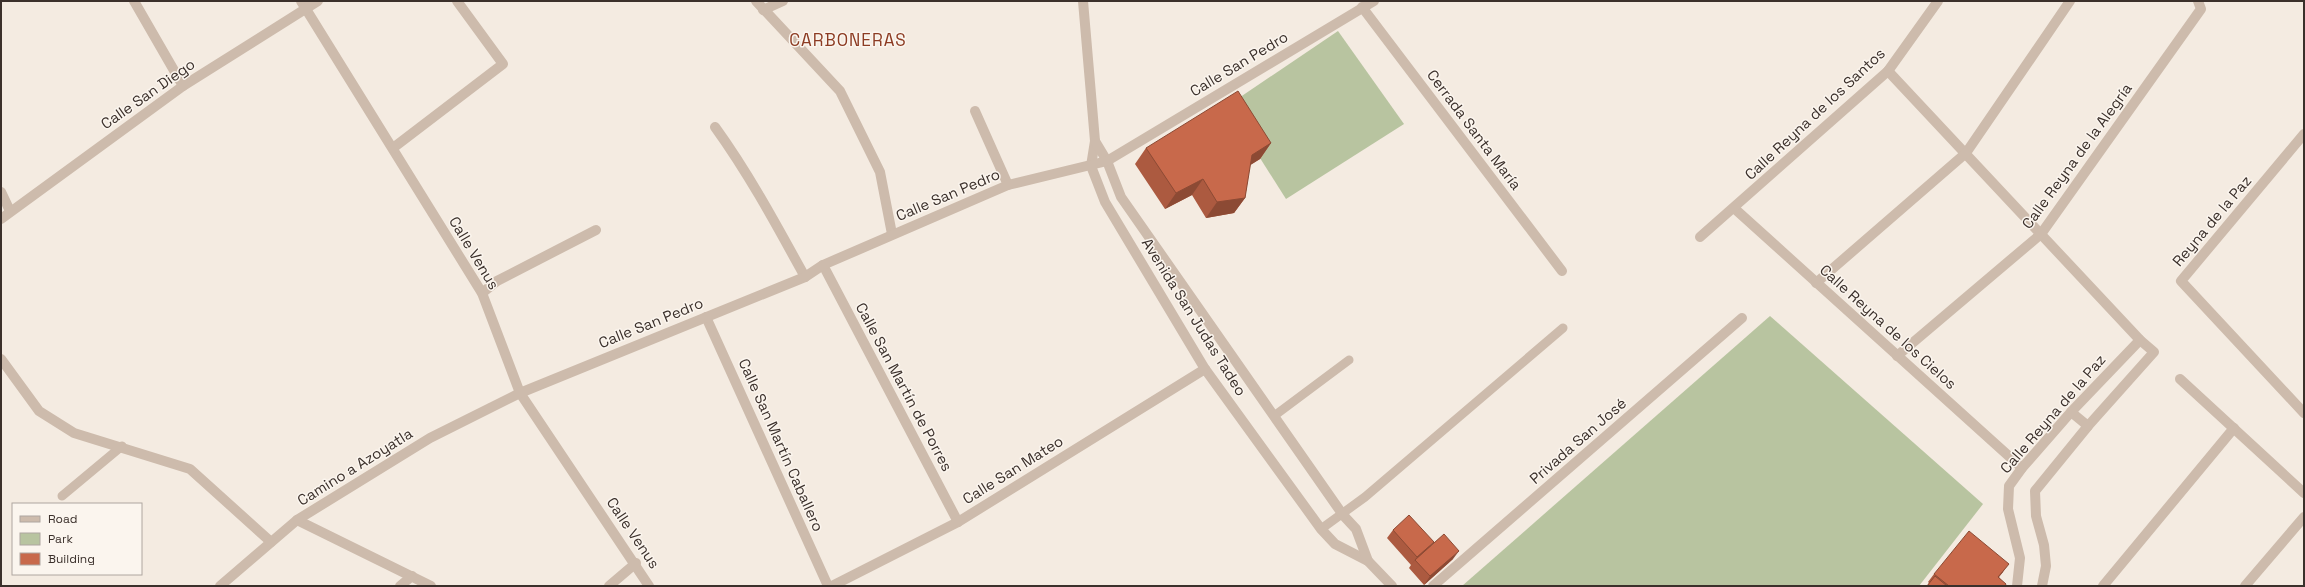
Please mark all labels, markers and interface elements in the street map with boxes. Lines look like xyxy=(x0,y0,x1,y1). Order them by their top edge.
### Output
street label: Calle San Pedro xyxy=(1186,27,1291,100)
district label: CARBONERAS xyxy=(789,29,907,51)
street label: Calle Reyna de los Santos xyxy=(1740,43,1889,184)
street label: Calle San Diego xyxy=(97,54,198,133)
street label: Cerrada Santa María xyxy=(1423,66,1526,194)
street label: Calle Reyna de la Alegría xyxy=(2017,79,2136,232)
street label: Calle San Pedro xyxy=(893,164,1003,225)
street label: Reyna de la Paz xyxy=(2168,171,2255,270)
street label: Calle Venus xyxy=(445,213,504,293)
street label: Avenida San Judas Tadeo xyxy=(1138,234,1251,399)
street label: Calle Reyna de los Cielos xyxy=(1816,260,1961,393)
street label: Calle San Pedro xyxy=(596,293,706,352)
street label: Calle San Martín de Porres xyxy=(852,299,957,474)
street label: Calle Reyna de la Paz xyxy=(1996,350,2109,477)
street label: Calle San Martín Caballero xyxy=(735,355,828,534)
street label: Privada San José xyxy=(1525,393,1630,488)
street label: Camino a Azoyatla xyxy=(294,423,416,510)
street label: Calle San Mateo xyxy=(959,431,1067,508)
street label: Calle Venus xyxy=(603,493,664,572)
legend xyxy=(12,503,142,575)
text: Road xyxy=(48,511,77,527)
text: Park xyxy=(48,531,73,547)
text: Building xyxy=(48,551,95,567)

